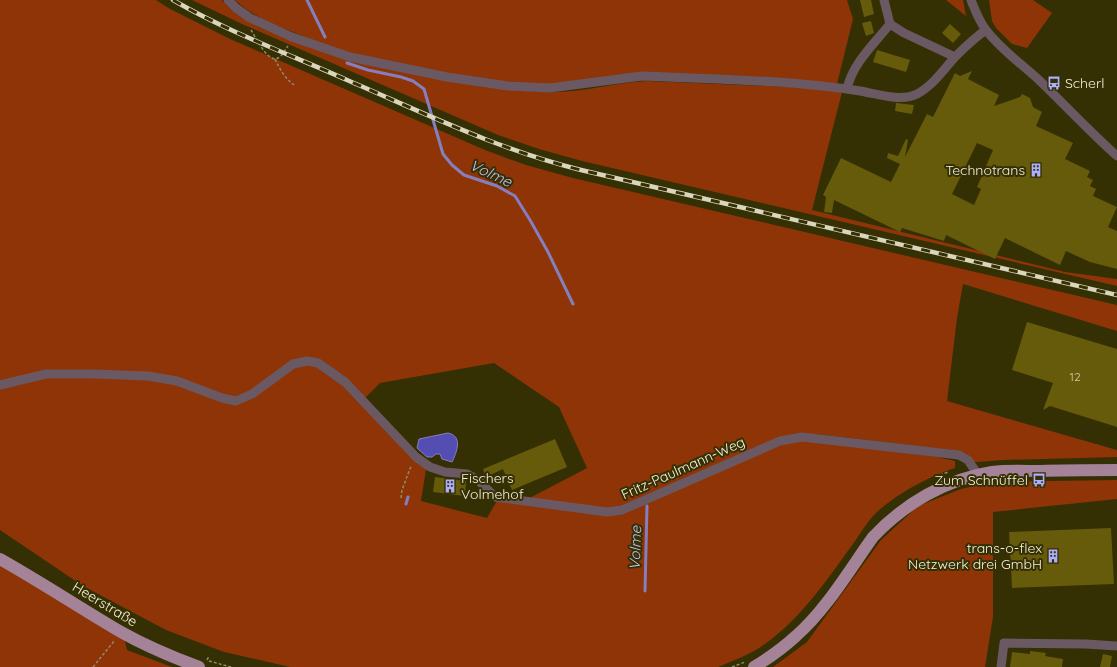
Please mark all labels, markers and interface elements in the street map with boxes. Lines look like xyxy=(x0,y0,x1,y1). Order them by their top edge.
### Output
place label: Scherl xyxy=(1065,74,1105,92)
bus stop icon: Scherl xyxy=(1046,75,1062,91)
water label: Volme xyxy=(467,155,516,191)
place label: Technotrans xyxy=(945,161,1025,179)
building icon: Technotrans xyxy=(1028,162,1044,178)
house number: 12 xyxy=(1069,369,1081,384)
street label: Fritz-Paulmann-Weg xyxy=(618,433,748,503)
place label: Fischers Volmehof xyxy=(461,469,524,503)
place label: Zum Schnüffel xyxy=(934,471,1028,489)
bus stop icon: Zum Schnüffel xyxy=(1031,472,1047,488)
building icon: Fischers Volmehof xyxy=(442,478,458,494)
water label: Volme xyxy=(625,525,645,570)
place label: trans-o-flex Netzwerk drei GmbH xyxy=(908,539,1042,573)
building icon: trans-o-flex Netzwerk drei GmbH xyxy=(1045,548,1061,564)
street label: Heerstraße xyxy=(69,578,141,630)

